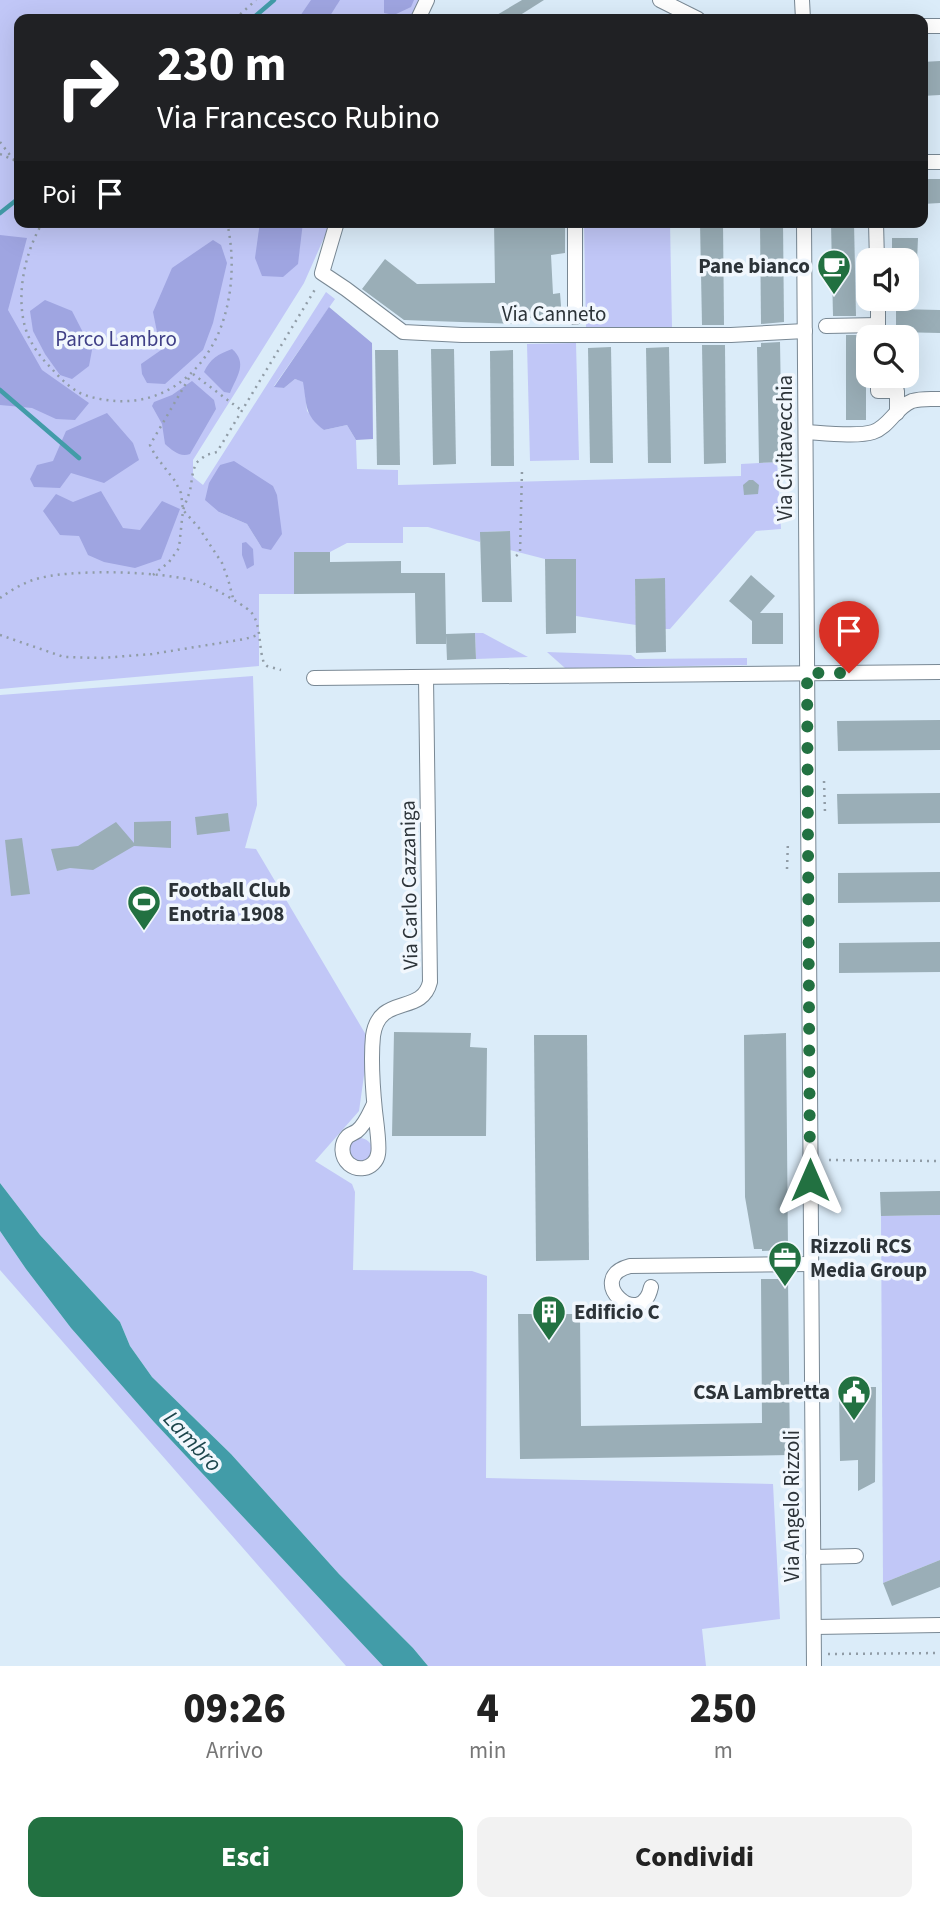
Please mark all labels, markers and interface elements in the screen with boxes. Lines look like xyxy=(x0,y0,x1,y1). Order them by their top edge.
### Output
text: 230 m xyxy=(157,30,286,100)
icon: right xyxy=(42,42,133,133)
text: Via Francesco Rubino xyxy=(157,95,440,141)
icon: arrive xyxy=(91,175,129,213)
text: Poi xyxy=(42,176,77,213)
cafe icon: Pane bianco xyxy=(815,247,853,296)
map controls xyxy=(856,248,919,388)
button: sound xyxy=(856,248,919,311)
place label: Pane bianco xyxy=(698,251,810,281)
street label: Via Canneto xyxy=(502,299,606,329)
park label: Parco Lambro xyxy=(55,324,177,354)
button: search xyxy=(856,325,919,388)
street label: Via Civitavecchia xyxy=(770,375,800,521)
pin xyxy=(819,601,879,673)
icon: arrive xyxy=(830,612,868,650)
street label: Via Carlo Cazzaniga xyxy=(393,800,425,970)
place label: Football Club Enotria 1908 xyxy=(168,875,291,929)
sports icon: Football Club Enotria 1908 xyxy=(125,883,163,932)
position arrow xyxy=(773,1143,847,1217)
place label: Rizzoli RCS Media Group xyxy=(810,1231,927,1285)
office icon: Rizzoli RCS Media Group xyxy=(766,1239,804,1288)
building icon: Edificio C xyxy=(530,1293,568,1342)
place label: Edificio C xyxy=(574,1297,660,1327)
public building icon: CSA Lambretta xyxy=(835,1373,873,1422)
place label: CSA Lambretta xyxy=(693,1377,830,1407)
water label: Lambro xyxy=(156,1403,230,1479)
street label: Via Angelo Rizzoli xyxy=(777,1430,807,1582)
text: 09:26 xyxy=(183,1679,286,1739)
text: 4 xyxy=(476,1679,499,1739)
text: 250 xyxy=(690,1679,757,1739)
text: Arrivo xyxy=(206,1734,263,1767)
text: min xyxy=(469,1734,506,1767)
text: m xyxy=(714,1734,733,1767)
button: Esci xyxy=(28,1817,463,1897)
button: Condividi xyxy=(477,1817,912,1897)

